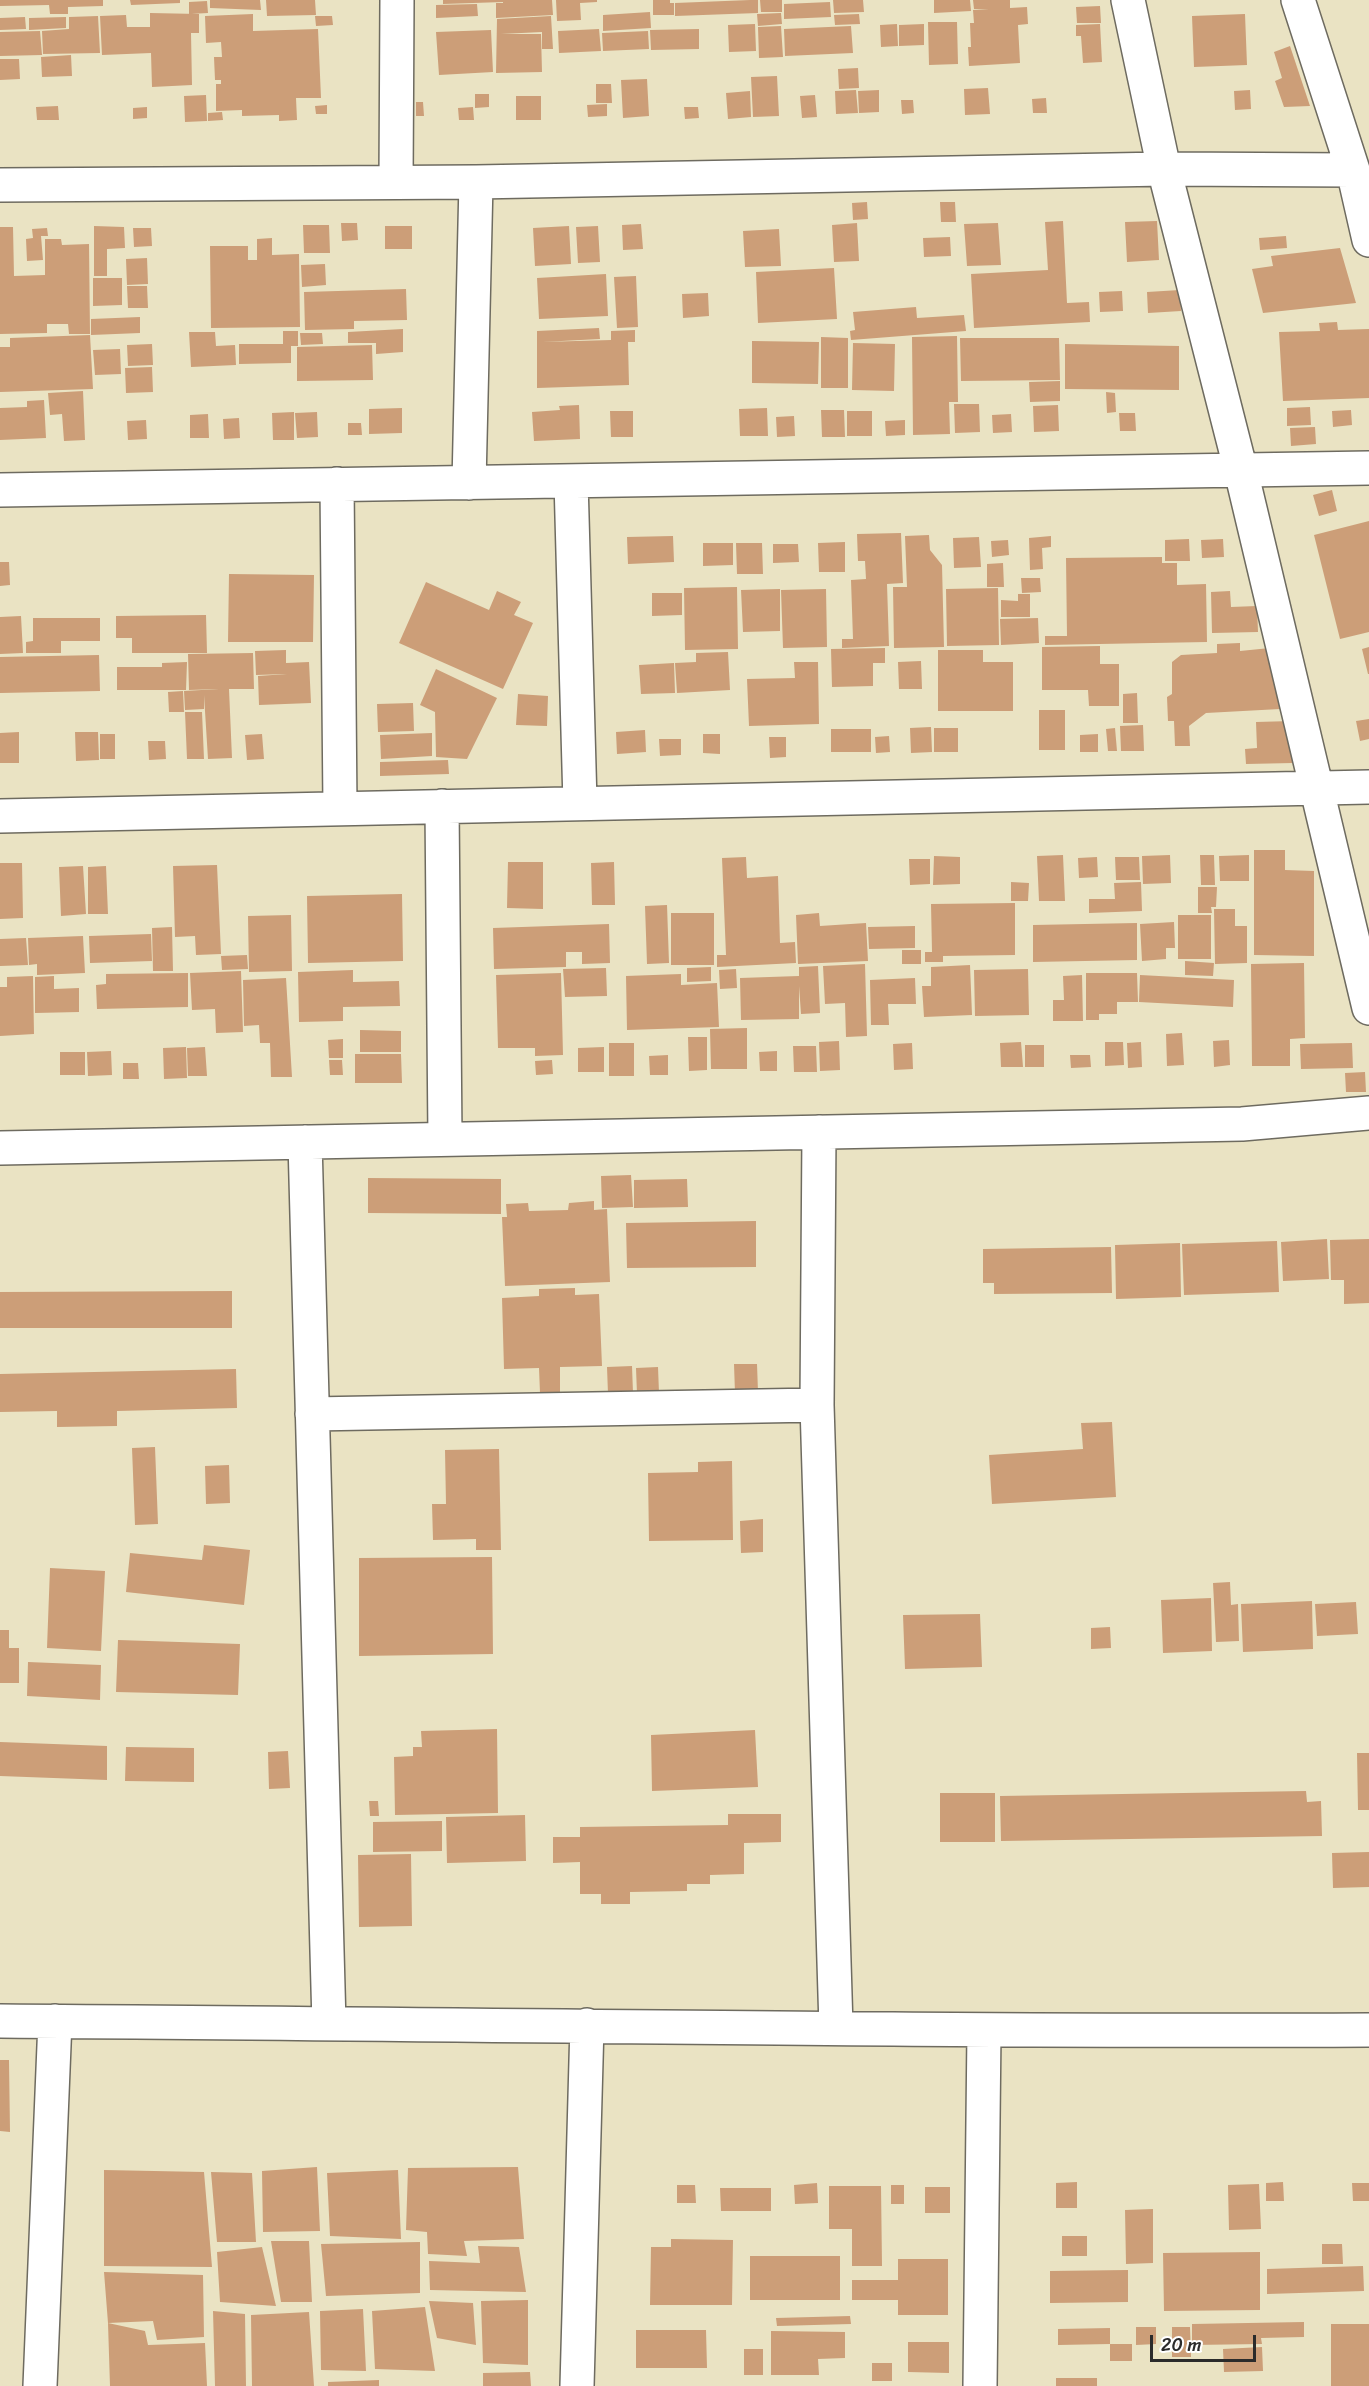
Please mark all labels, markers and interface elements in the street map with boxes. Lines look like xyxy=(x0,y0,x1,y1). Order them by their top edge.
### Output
scale bar xyxy=(1153,2323,1260,2361)
text: 20 m xyxy=(1161,2329,1201,2361)

